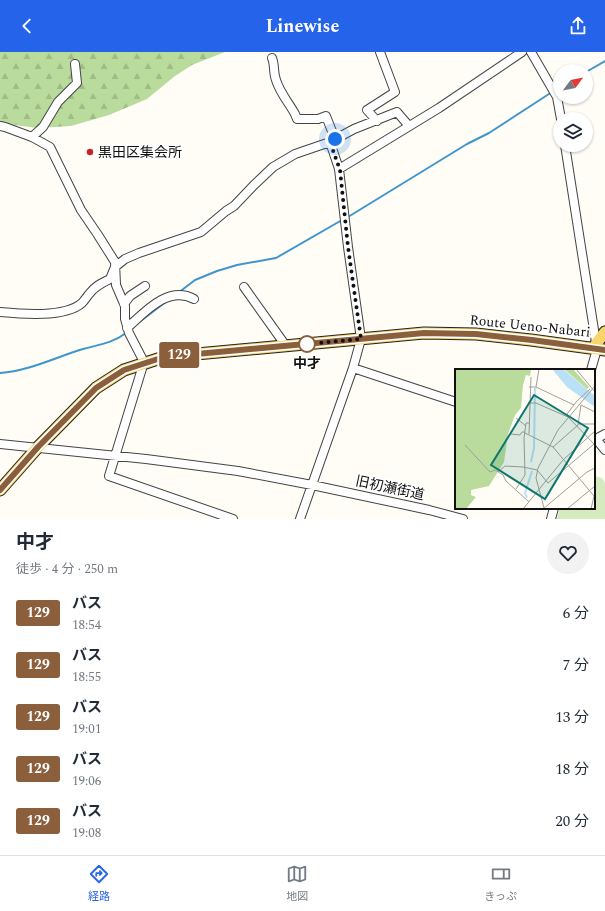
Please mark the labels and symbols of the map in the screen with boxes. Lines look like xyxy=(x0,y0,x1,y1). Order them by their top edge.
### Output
north arrow xyxy=(553,64,593,104)
your location xyxy=(325,129,345,149)
place label: 黒田区集会所 xyxy=(98,142,182,163)
marker: 黒田区集会所 xyxy=(85,147,95,157)
street label: Route Ueno-Nabari xyxy=(469,309,591,343)
marker: 中才 xyxy=(298,335,316,353)
line badge: 129 xyxy=(156,342,202,368)
place label: 中才 xyxy=(293,353,321,374)
inset map xyxy=(455,369,595,509)
street label: 旧初瀬街道 xyxy=(354,470,426,506)

